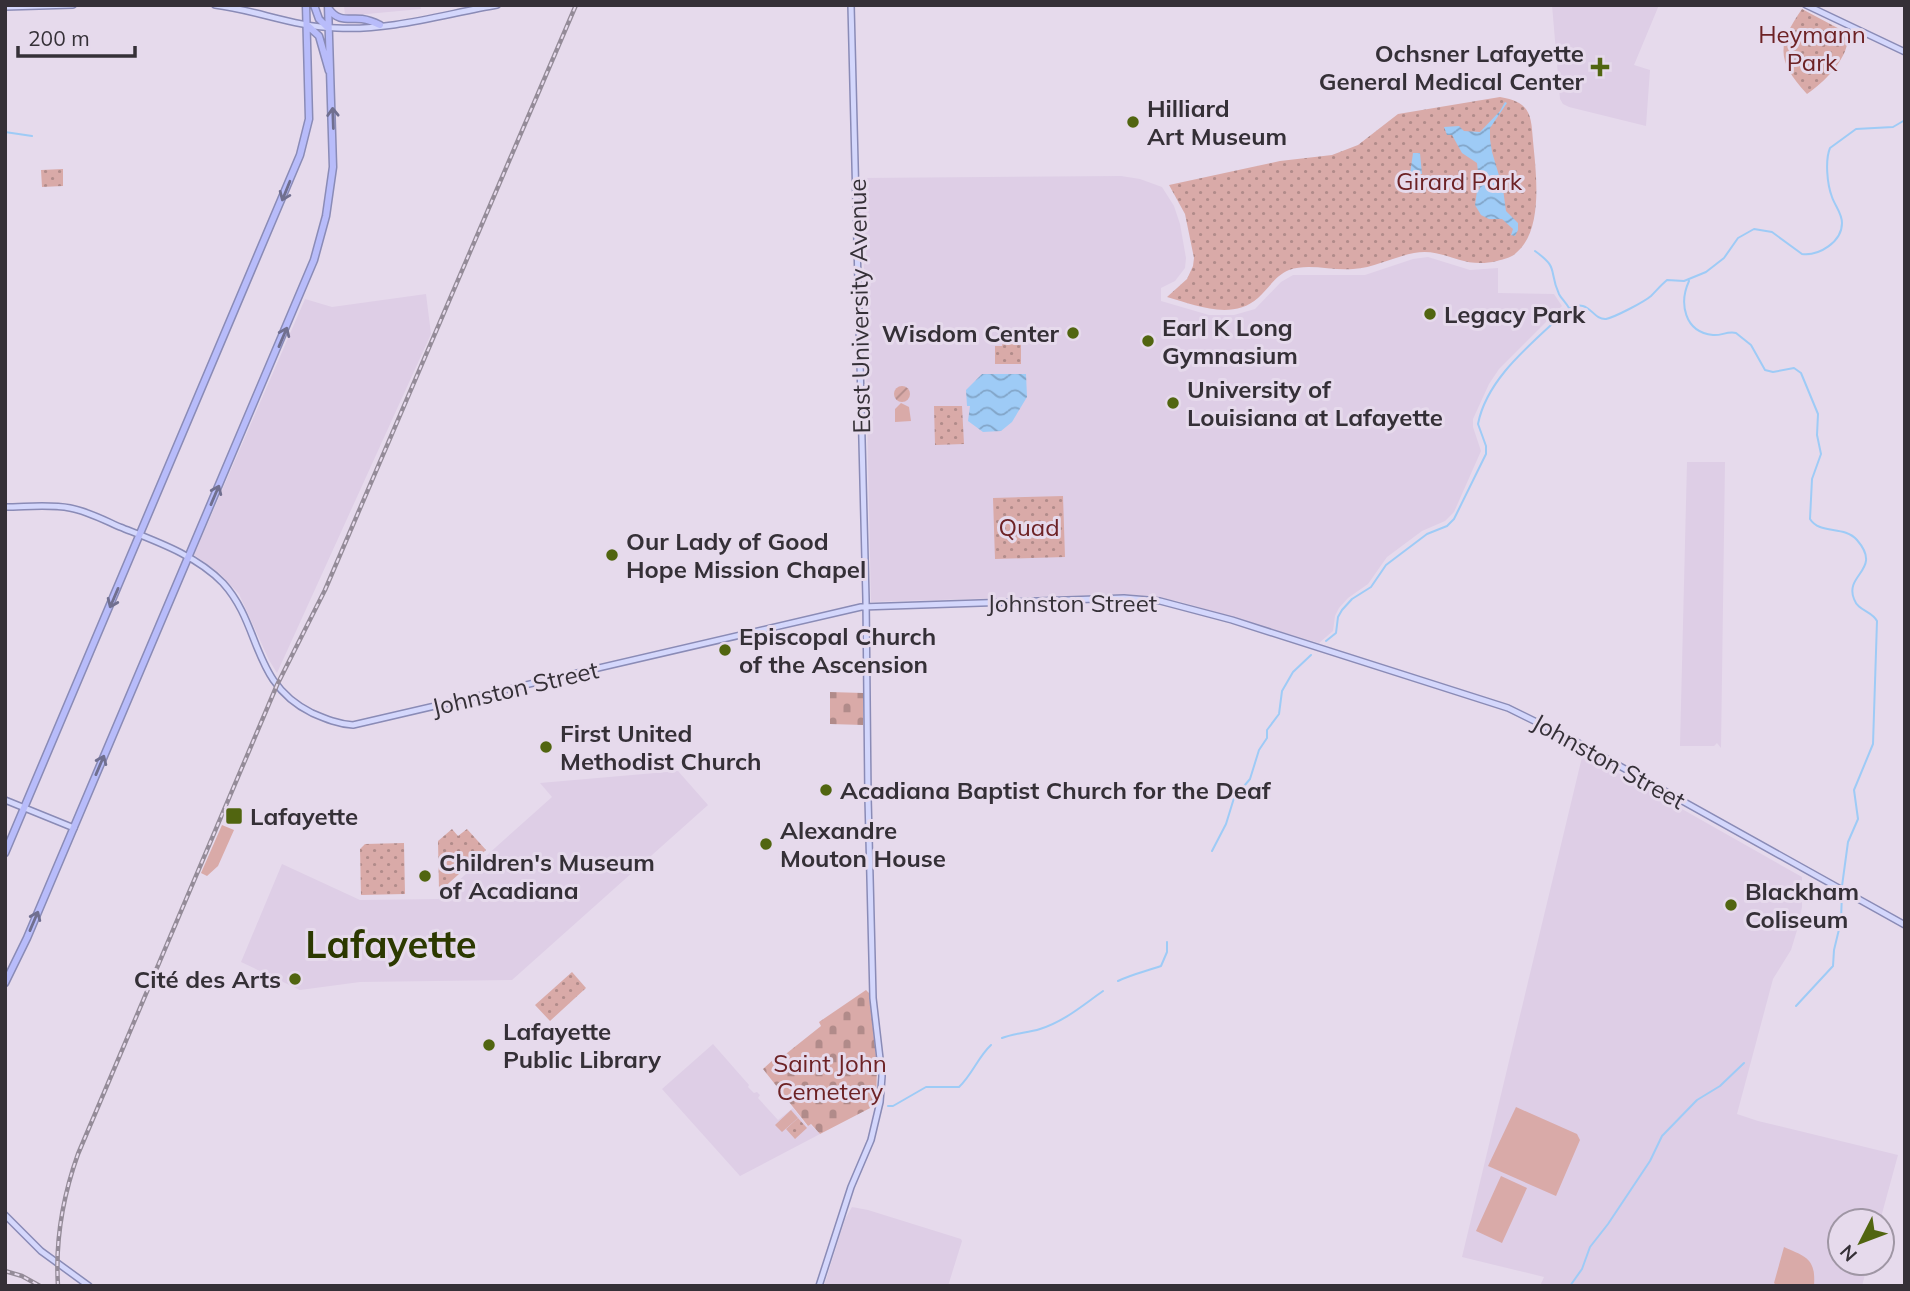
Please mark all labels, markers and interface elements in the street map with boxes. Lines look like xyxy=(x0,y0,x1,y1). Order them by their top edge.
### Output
scale bar xyxy=(18,14,135,58)
park label: Heymann Park xyxy=(1758,19,1866,77)
text: 200 m xyxy=(28,25,90,51)
place label: Ochsner Lafayette General Medical Center xyxy=(1319,38,1585,96)
marker: Ochsner Lafayette General Medical Center xyxy=(1590,57,1610,77)
place label: Hilliard Art Museum xyxy=(1147,93,1287,151)
one-way arrow xyxy=(326,106,339,129)
marker: Hilliard Art Museum xyxy=(1125,114,1141,130)
park label: Girard Park xyxy=(1396,166,1523,196)
street label: East University Avenue xyxy=(842,178,876,434)
one-way arrow xyxy=(279,180,292,202)
place label: Legacy Park xyxy=(1444,299,1586,329)
marker: Legacy Park xyxy=(1422,306,1438,322)
place label: Earl K Long Gymnasium xyxy=(1162,312,1298,370)
place label: Wisdom Center xyxy=(882,318,1060,348)
marker: Wisdom Center xyxy=(1065,325,1081,341)
one-way arrow xyxy=(277,326,290,348)
marker: Earl K Long Gymnasium xyxy=(1140,333,1156,349)
place label: University of Louisiana at Lafayette xyxy=(1187,374,1443,432)
marker: University of Louisiana at Lafayette xyxy=(1165,395,1181,411)
one-way arrow xyxy=(210,485,223,506)
park label: Quad xyxy=(998,512,1060,542)
place label: Our Lady of Good Hope Mission Chapel xyxy=(626,526,866,584)
marker: Our Lady of Good Hope Mission Chapel xyxy=(604,547,620,563)
one-way arrow xyxy=(107,587,120,608)
street label: Johnston Street xyxy=(987,588,1157,618)
place label: Episcopal Church of the Ascension xyxy=(739,621,936,679)
marker: Episcopal Church of the Ascension xyxy=(717,642,733,658)
street label: Johnston Street xyxy=(429,654,601,722)
street label: Johnston Street xyxy=(1527,707,1691,815)
place label: First United Methodist Church xyxy=(560,718,762,776)
marker: First United Methodist Church xyxy=(538,739,554,755)
one-way arrow xyxy=(94,755,107,777)
place label: Acadiana Baptist Church for the Deaf xyxy=(840,775,1272,805)
marker: Acadiana Baptist Church for the Deaf xyxy=(818,782,834,798)
place label: Lafayette xyxy=(250,801,358,831)
marker: Lafayette xyxy=(224,806,244,826)
place label: Alexandre Mouton House xyxy=(780,815,946,873)
marker: Alexandre Mouton House xyxy=(758,836,774,852)
place label: Children's Museum of Acadiana xyxy=(439,847,655,905)
marker: Children's Museum of Acadiana xyxy=(417,868,433,884)
place label: Blackham Coliseum xyxy=(1745,876,1859,934)
marker: Blackham Coliseum xyxy=(1723,897,1739,913)
one-way arrow xyxy=(28,911,41,933)
district label: Lafayette xyxy=(305,920,477,968)
place label: Cité des Arts xyxy=(134,964,281,994)
marker: Cité des Arts xyxy=(287,971,303,987)
place label: Lafayette Public Library xyxy=(503,1016,662,1074)
marker: Lafayette Public Library xyxy=(481,1037,497,1053)
park label: Saint John Cemetery xyxy=(773,1048,887,1106)
north arrow xyxy=(1826,1207,1896,1277)
text: N xyxy=(1835,1240,1862,1267)

